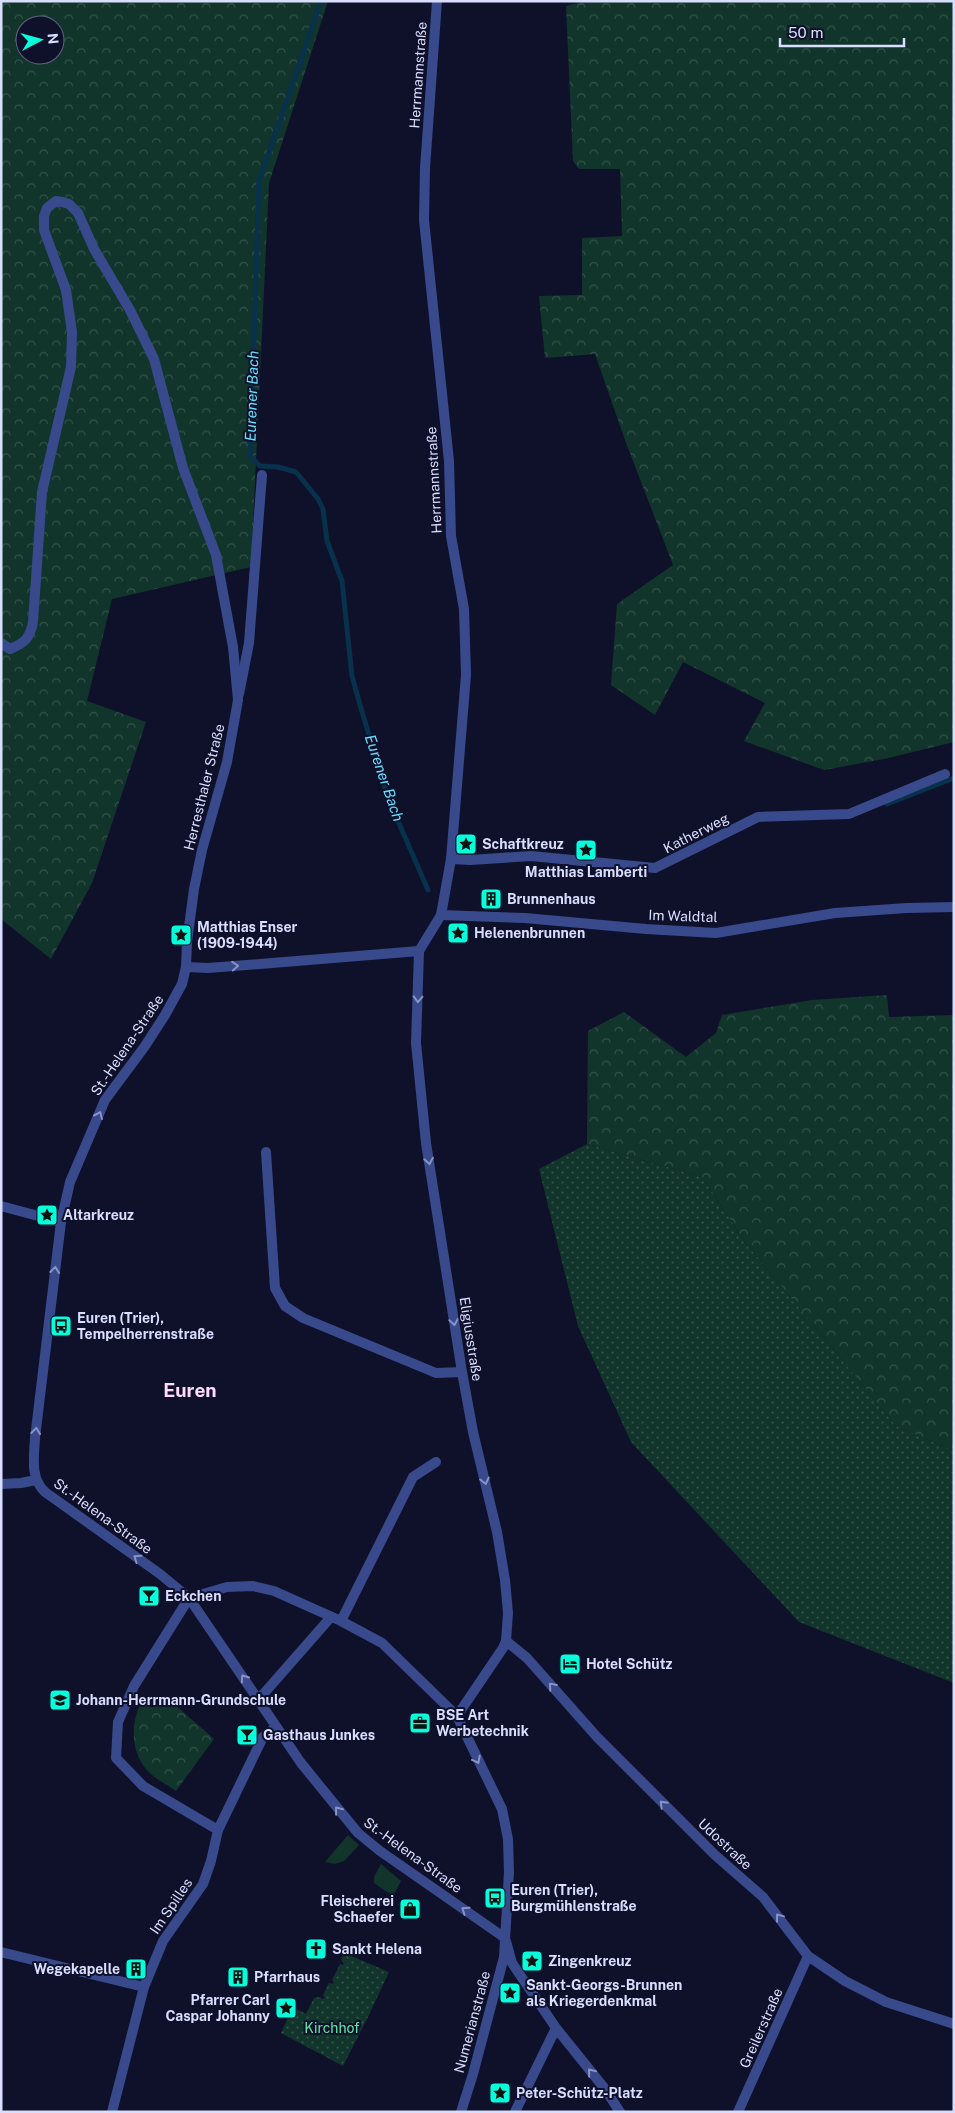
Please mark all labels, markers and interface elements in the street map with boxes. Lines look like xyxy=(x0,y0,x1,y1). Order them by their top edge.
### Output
north arrow xyxy=(15,15,65,65)
scale bar xyxy=(780,15,904,47)
street label: Herrmannstraße xyxy=(406,21,430,129)
text: 50 m xyxy=(788,24,823,41)
text: N xyxy=(44,32,61,45)
water label: Eurener Bach xyxy=(241,350,262,442)
street label: Herrmannstraße xyxy=(423,426,445,534)
street label: Herresthaler Straße xyxy=(181,722,227,852)
water label: Eurener Bach xyxy=(362,732,407,824)
street label: Katherweg xyxy=(661,810,732,856)
place icon: Schaftkreuz xyxy=(454,832,478,856)
place label: Schaftkreuz xyxy=(482,836,564,852)
place icon: Matthias Lamberti xyxy=(574,838,598,862)
place label: Matthias Lamberti xyxy=(525,864,647,880)
building icon: Brunnenhaus xyxy=(479,887,503,911)
place label: Brunnenhaus xyxy=(507,891,596,907)
street label: Im Waldtal xyxy=(648,907,718,925)
place label: Matthias Enser (1909-1944) xyxy=(197,919,297,951)
place icon: Helenenbrunnen xyxy=(446,921,470,945)
place icon: Matthias Enser (1909-1944) xyxy=(169,923,193,947)
place label: Helenenbrunnen xyxy=(474,925,585,941)
one-way arrow xyxy=(231,960,239,971)
street label: St.-Helena-Straße xyxy=(87,992,167,1098)
one-way arrow xyxy=(412,996,423,1004)
one-way arrow xyxy=(92,1111,103,1120)
one-way arrow xyxy=(423,1158,434,1166)
place icon: Altarkreuz xyxy=(35,1203,59,1227)
place label: Altarkreuz xyxy=(63,1207,134,1223)
one-way arrow xyxy=(49,1266,60,1274)
street label: Eligiusstraße xyxy=(456,1296,486,1382)
place label: Euren (Trier), Tempelherrenstraße xyxy=(77,1310,214,1342)
bus stop icon: Euren (Trier), Tempelherrenstraße xyxy=(49,1314,73,1338)
one-way arrow xyxy=(449,1317,459,1326)
district label: Euren xyxy=(163,1379,217,1401)
one-way arrow xyxy=(30,1427,41,1435)
street label: St.-Helena-Straße xyxy=(51,1475,155,1557)
one-way arrow xyxy=(479,1477,490,1486)
one-way arrow xyxy=(134,1555,143,1564)
bar icon: Eckchen xyxy=(137,1584,161,1608)
place label: Eckchen xyxy=(165,1588,221,1604)
hotel icon: Hotel Schütz xyxy=(558,1652,582,1676)
place label: Hotel Schütz xyxy=(586,1656,672,1672)
one-way arrow xyxy=(241,1674,250,1684)
one-way arrow xyxy=(549,1682,558,1691)
school or university icon: Johann-Herrmann-Grundschule xyxy=(48,1688,72,1712)
place label: Johann-Herrmann-Grundschule xyxy=(76,1692,286,1708)
place label: BSE Art Werbetechnik xyxy=(436,1707,529,1739)
office icon: BSE Art Werbetechnik xyxy=(408,1711,432,1735)
bar icon: Gasthaus Junkes xyxy=(235,1723,259,1747)
place label: Gasthaus Junkes xyxy=(263,1727,375,1743)
one-way arrow xyxy=(471,1755,481,1764)
one-way arrow xyxy=(660,1801,669,1810)
one-way arrow xyxy=(336,1807,344,1816)
street label: St.-Helena-Straße xyxy=(361,1814,465,1896)
street label: Udostraße xyxy=(695,1815,755,1873)
street label: Im Spilles xyxy=(147,1875,195,1937)
place label: Euren (Trier), Burgmühlenstraße xyxy=(511,1882,637,1914)
bus stop icon: Euren (Trier), Burgmühlenstraße xyxy=(483,1886,507,1910)
place label: Fleischerei Schaefer xyxy=(321,1893,394,1925)
shop icon: Fleischerei Schaefer xyxy=(398,1897,422,1921)
one-way arrow xyxy=(461,1907,471,1916)
one-way arrow xyxy=(776,1913,785,1923)
church icon: Sankt Helena xyxy=(304,1937,328,1961)
place label: Sankt Helena xyxy=(332,1941,422,1957)
place icon: Zingenkreuz xyxy=(520,1949,544,1973)
place label: Zingenkreuz xyxy=(548,1953,632,1969)
building icon: Wegekapelle xyxy=(124,1957,148,1981)
place label: Wegekapelle xyxy=(34,1961,120,1977)
building icon: Pfarrhaus xyxy=(226,1965,250,1989)
place label: Pfarrhaus xyxy=(254,1969,320,1985)
street label: Numerianstraße xyxy=(451,1969,493,2075)
place label: Sankt-Georgs-Brunnen als Kriegerdenkmal xyxy=(526,1977,682,2009)
place icon: Sankt-Georgs-Brunnen als Kriegerdenkmal xyxy=(498,1981,522,2005)
street label: Greilerstraße xyxy=(736,1985,786,2070)
place label: Pfarrer Carl Caspar Johanny xyxy=(166,1992,270,2024)
place icon: Pfarrer Carl Caspar Johanny xyxy=(274,1996,298,2020)
park label: Kirchhof xyxy=(304,2020,360,2036)
one-way arrow xyxy=(588,2069,597,2078)
place icon: Peter-Schütz-Platz xyxy=(488,2081,512,2105)
place label: Peter-Schütz-Platz xyxy=(516,2085,643,2101)

